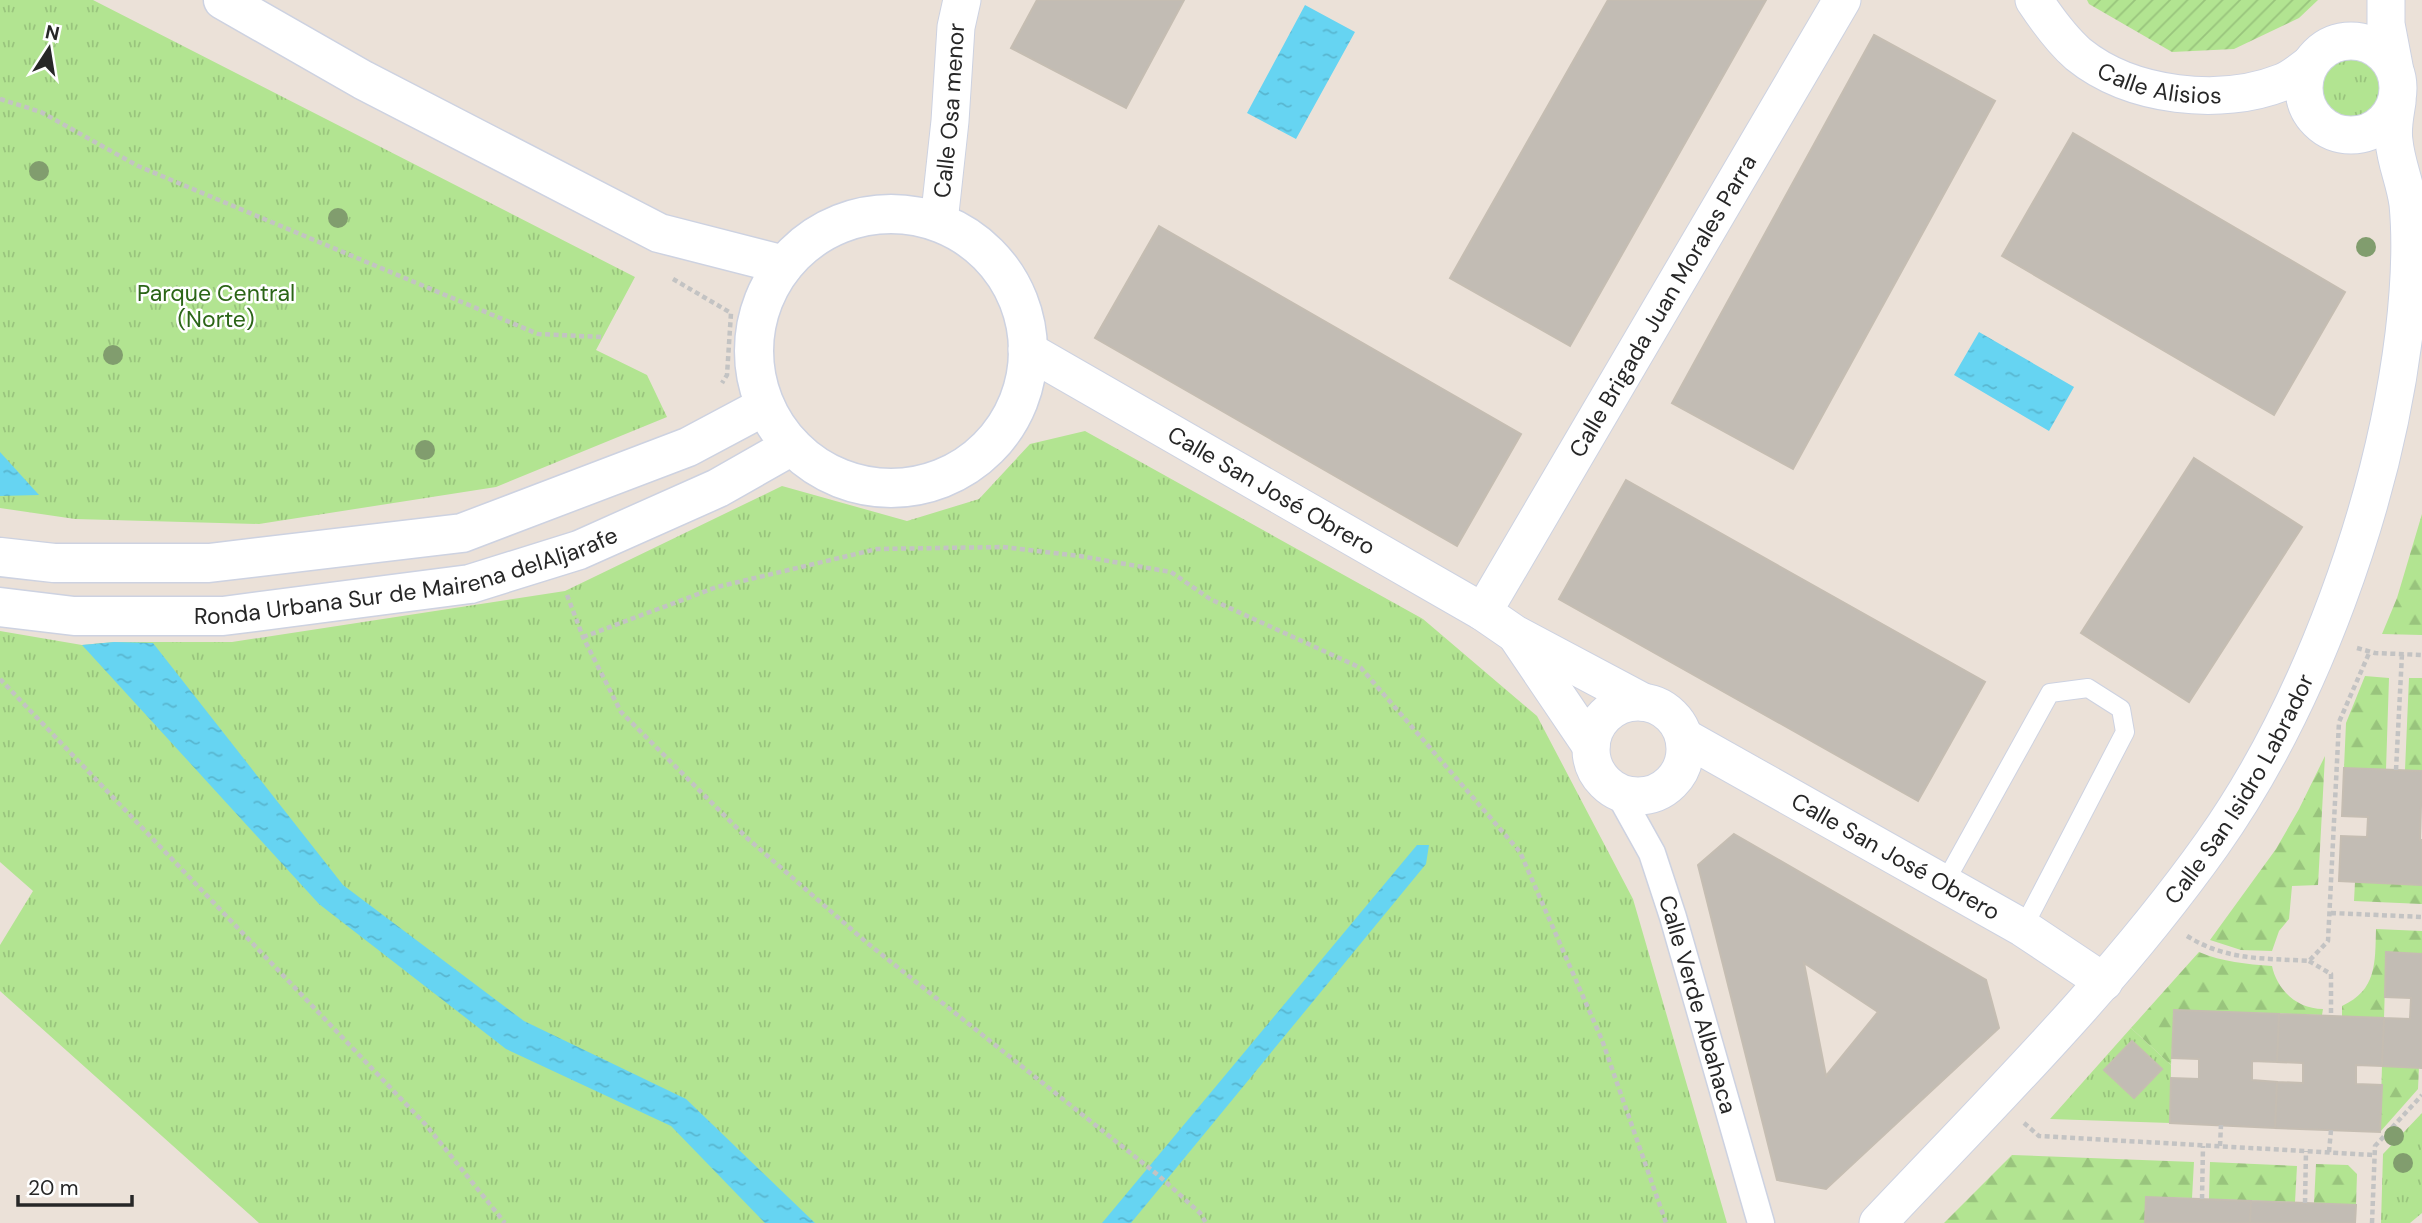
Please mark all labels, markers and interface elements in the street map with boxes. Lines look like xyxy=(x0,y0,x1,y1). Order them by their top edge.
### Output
north arrow xyxy=(14,14,84,84)
text: N xyxy=(43,19,62,47)
street label: Calle Osa menor xyxy=(927,22,971,199)
street label: Calle Alisios xyxy=(2092,55,2222,111)
street label: Calle Brigada Juan Morales Parra xyxy=(1562,149,1763,463)
park label: Parque Central (Norte) xyxy=(137,278,295,334)
street label: Calle San José Obrero xyxy=(1162,419,1381,562)
street label: Ronda Urbana Sur de Mairena delAljarafe xyxy=(194,520,622,631)
street label: Calle San Isidro Labrador xyxy=(2158,669,2320,910)
street label: Calle San José Obrero xyxy=(1786,786,2005,927)
street label: Calle Verde Albahaca xyxy=(1652,891,1744,1117)
scale bar xyxy=(18,1164,131,1208)
text: 20 m xyxy=(28,1174,79,1202)

